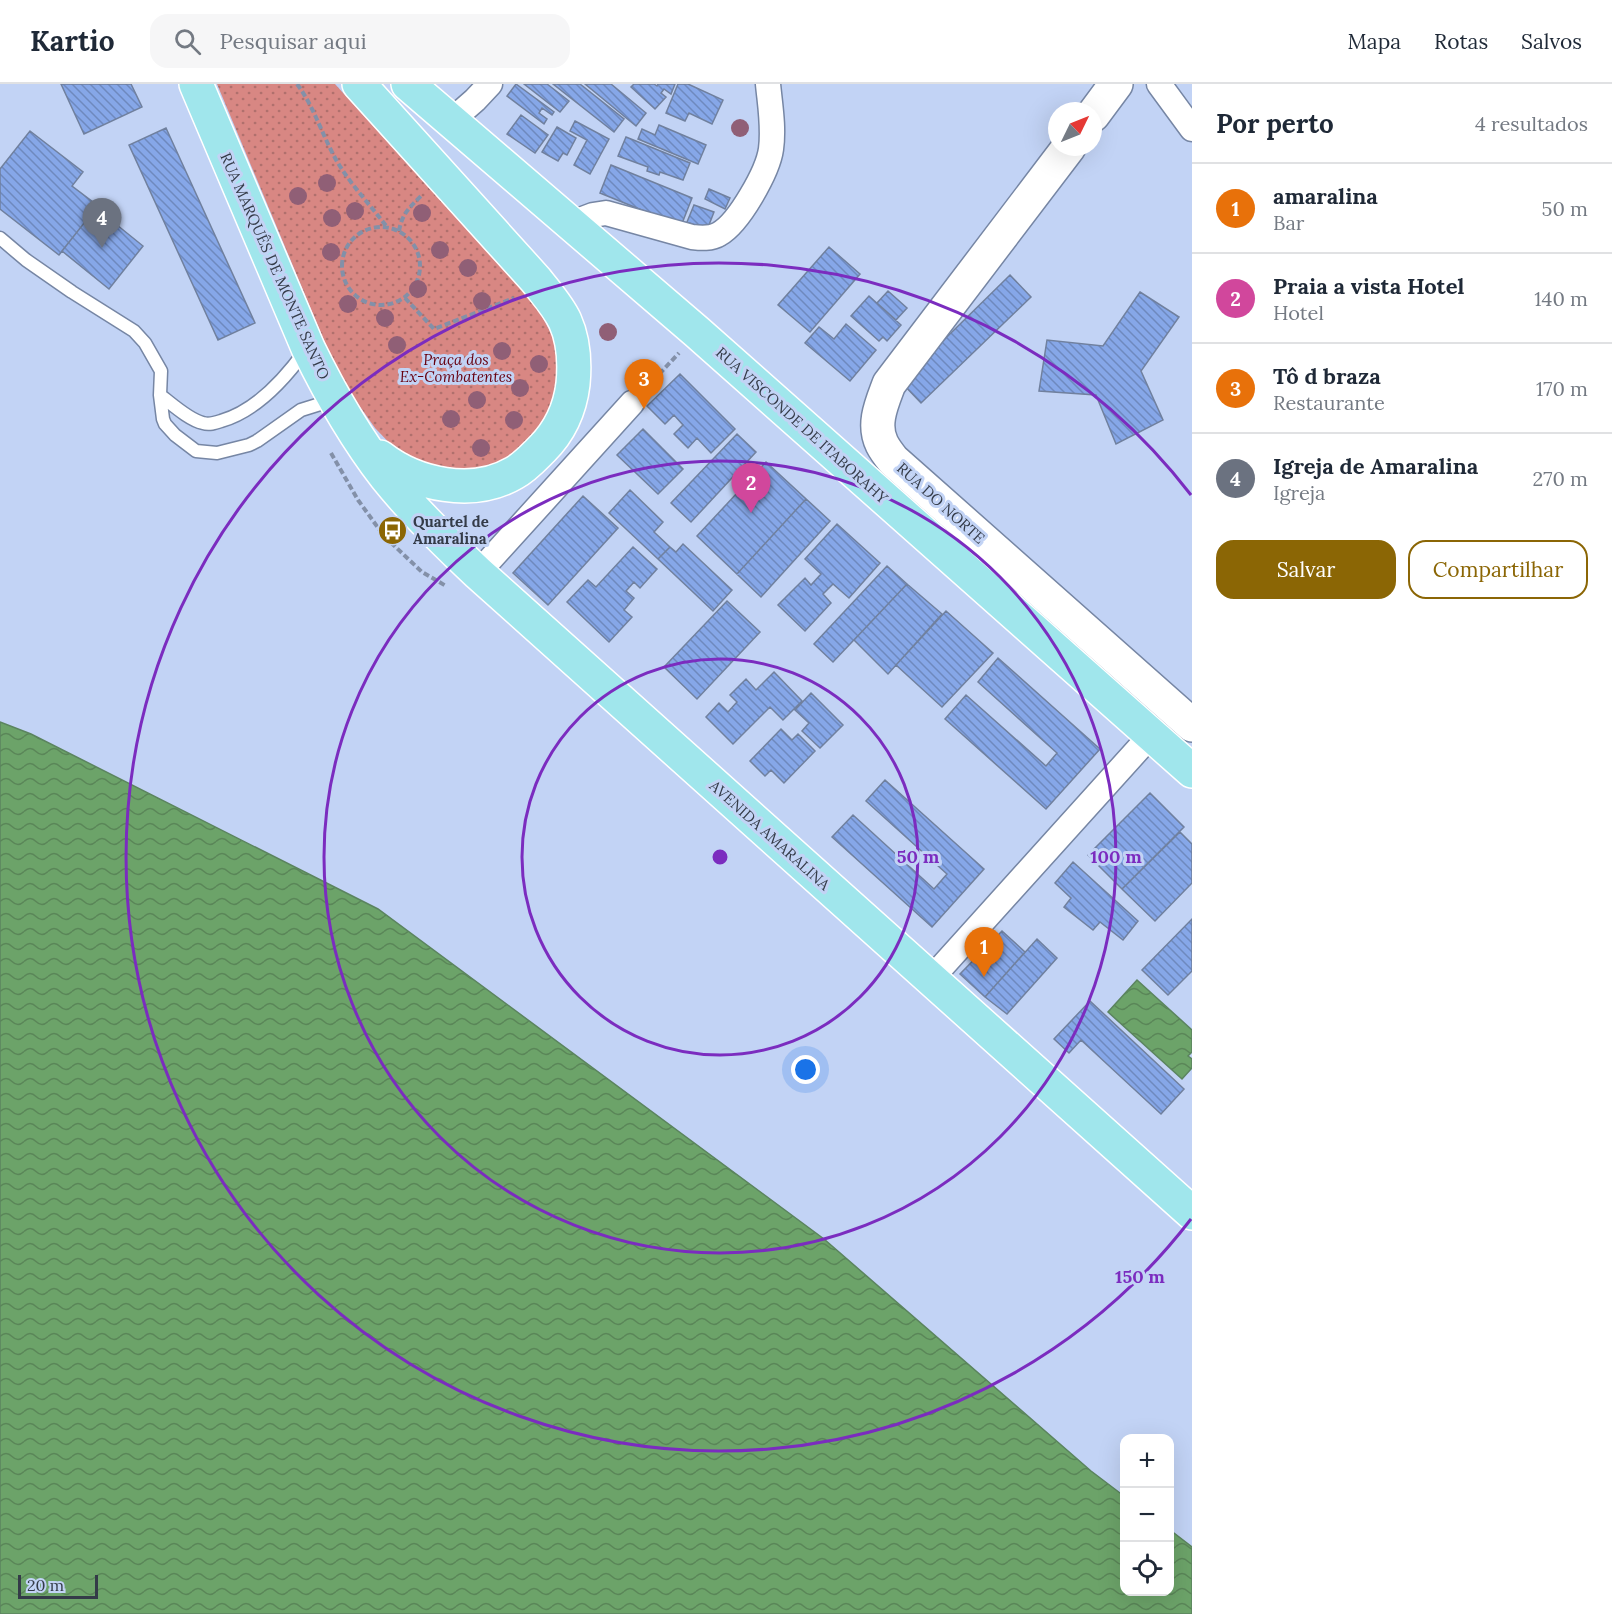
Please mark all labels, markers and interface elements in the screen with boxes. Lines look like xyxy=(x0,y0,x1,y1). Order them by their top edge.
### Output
search box xyxy=(150,14,570,68)
text: Kartio xyxy=(30,23,114,59)
icon: search xyxy=(171,25,204,58)
text: Pesquisar aqui xyxy=(219,27,367,55)
text: Mapa xyxy=(1348,28,1401,55)
text: Rotas xyxy=(1434,28,1488,55)
text: Salvos xyxy=(1521,28,1582,55)
north arrow xyxy=(1048,102,1102,156)
text: Por perto xyxy=(1216,107,1334,140)
text: 4 resultados xyxy=(1475,111,1588,136)
street label: RUA MARQUÊS DE MONTE SANTO xyxy=(216,150,334,382)
text: amaralina xyxy=(1273,182,1378,210)
text: 1 xyxy=(1231,196,1240,221)
text: 50 m xyxy=(1542,196,1588,221)
pin: 4 xyxy=(82,198,122,248)
text: Bar xyxy=(1273,210,1304,235)
text: Praia a vista Hotel xyxy=(1273,272,1464,300)
text: 2 xyxy=(1230,286,1241,311)
text: 140 m xyxy=(1534,286,1588,311)
text: Hotel xyxy=(1273,300,1324,325)
street label: RUA VISCONDE DE ITABORAHY xyxy=(712,343,892,508)
park label: Praça dos Ex-Combatentes xyxy=(400,350,512,386)
pin: 3 xyxy=(624,360,664,409)
text: Tô d braza xyxy=(1273,362,1381,390)
text: 3 xyxy=(1230,376,1241,401)
text: 170 m xyxy=(1536,376,1588,401)
text: Restaurante xyxy=(1273,390,1385,415)
text: Igreja de Amaralina xyxy=(1273,452,1478,480)
street label: RUA DO NORTE xyxy=(893,458,989,548)
pin: 2 xyxy=(732,464,771,513)
text: 4 xyxy=(1230,466,1241,491)
text: 270 m xyxy=(1532,466,1588,491)
text: Igreja xyxy=(1273,480,1325,505)
place label: Quartel de Amaralina xyxy=(413,512,489,548)
bus stop icon: Quartel de Amaralina xyxy=(376,514,408,546)
button: Salvar xyxy=(1216,540,1396,599)
button: Compartilhar xyxy=(1408,540,1588,599)
street label: AVENIDA AMARALINA xyxy=(705,775,834,894)
text: 50 m xyxy=(897,845,940,868)
text: 100 m xyxy=(1090,845,1142,868)
centre of rings xyxy=(710,847,730,867)
pin: 1 xyxy=(964,928,1004,977)
your location xyxy=(791,1055,820,1084)
text: 150 m xyxy=(1115,1265,1165,1288)
map controls xyxy=(1120,1434,1174,1596)
button: + xyxy=(1120,1434,1174,1488)
button: − xyxy=(1120,1488,1174,1542)
button: locate xyxy=(1120,1542,1174,1596)
scale bar xyxy=(18,1572,98,1600)
text: 20 m xyxy=(27,1575,64,1595)

